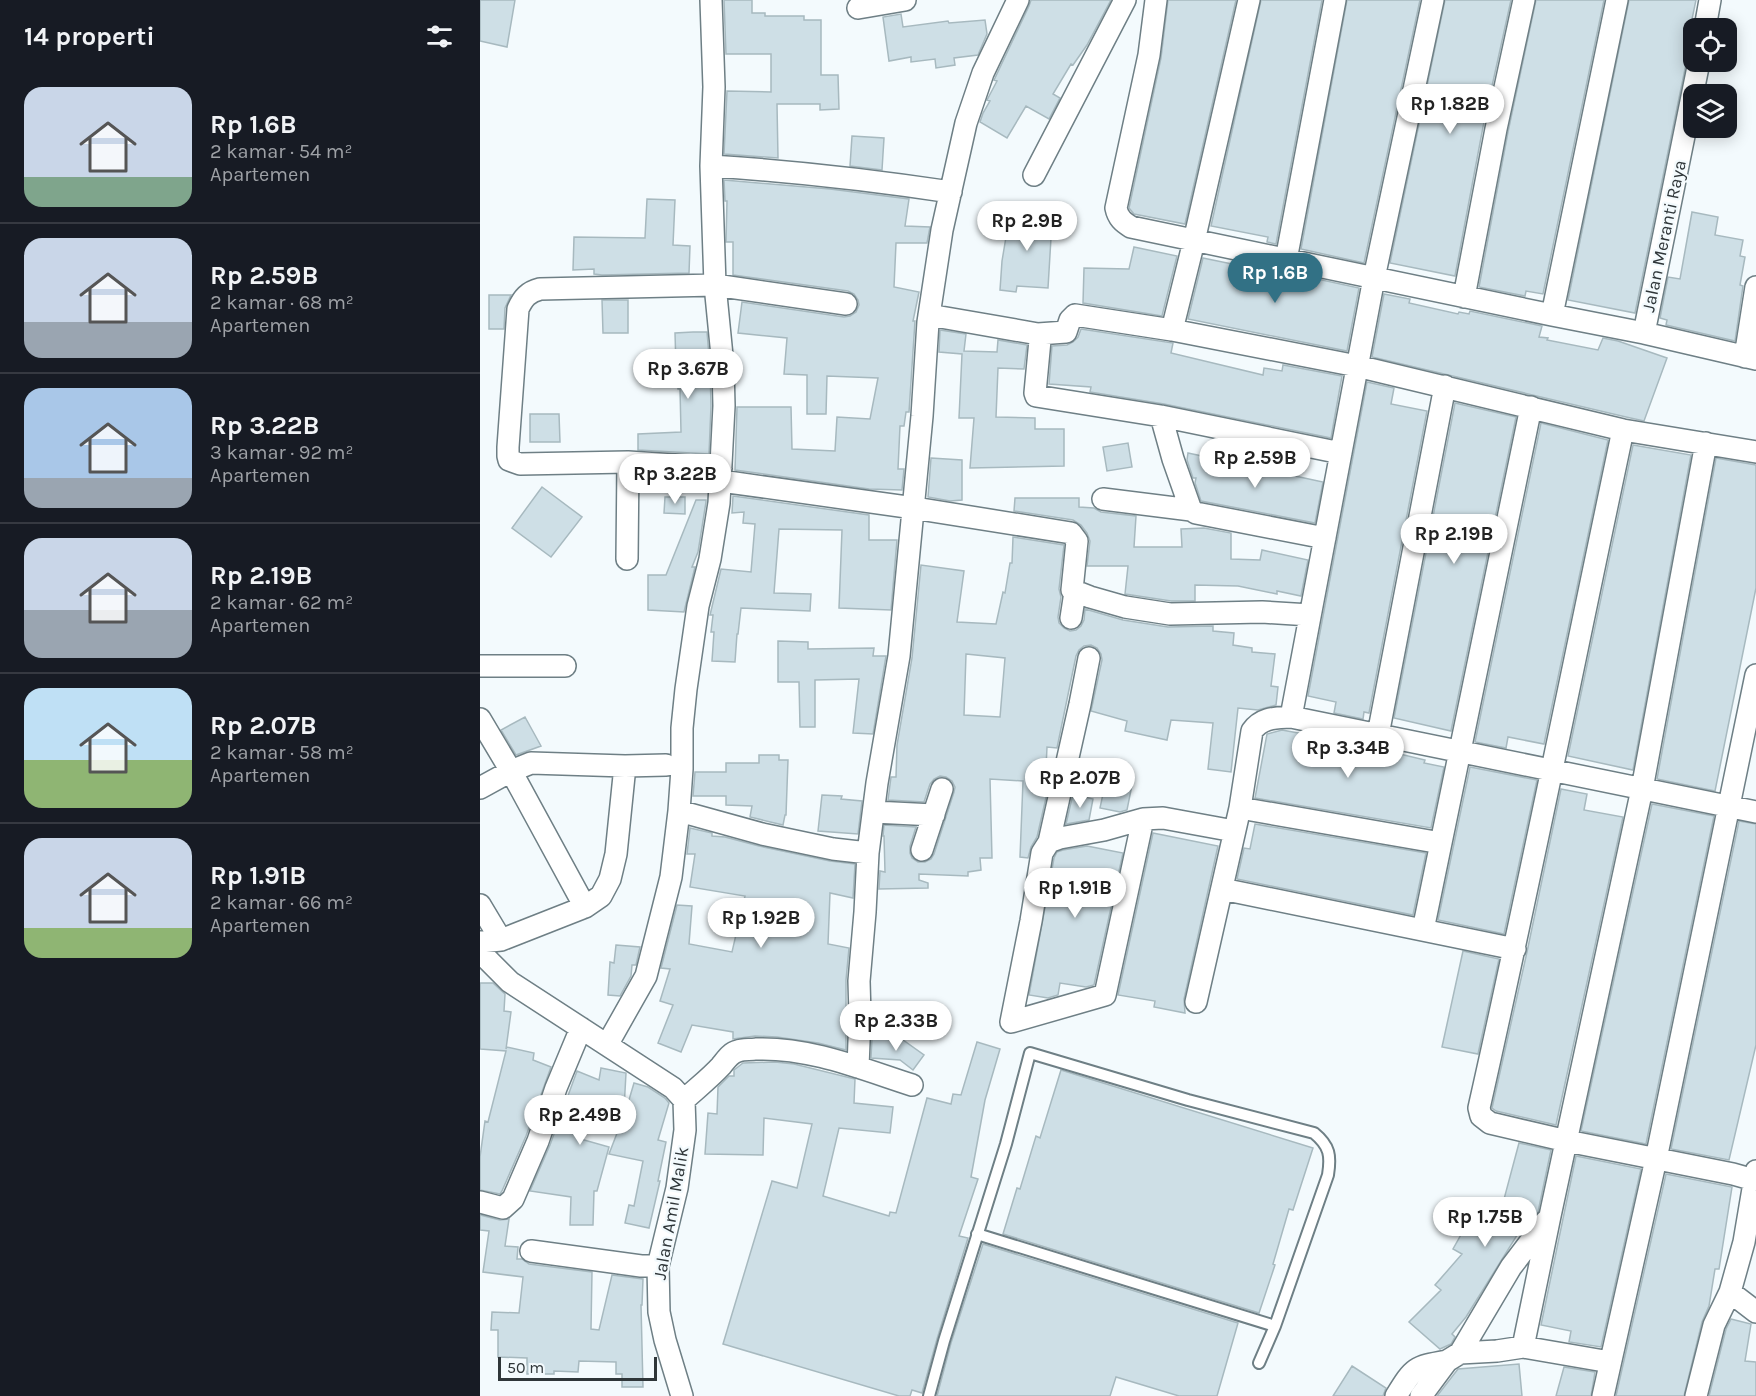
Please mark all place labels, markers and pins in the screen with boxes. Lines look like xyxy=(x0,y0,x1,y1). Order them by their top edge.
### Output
pin: Rp 1.82B xyxy=(1388,84,1512,135)
pin: Rp 2.9B xyxy=(972,201,1082,252)
pin: Rp 1.6B xyxy=(1220,253,1330,304)
pin: Rp 3.67B xyxy=(626,349,750,400)
pin: Rp 2.59B xyxy=(1193,438,1317,489)
pin: Rp 3.22B xyxy=(613,454,737,505)
pin: Rp 2.19B xyxy=(1392,514,1516,565)
pin: Rp 3.34B xyxy=(1286,728,1410,779)
pin: Rp 2.07B xyxy=(1018,758,1142,809)
pin: Rp 1.91B xyxy=(1013,868,1137,919)
pin: Rp 1.92B xyxy=(699,898,823,949)
pin: Rp 2.33B xyxy=(834,1001,958,1052)
pin: Rp 2.49B xyxy=(518,1095,642,1146)
pin: Rp 1.75B xyxy=(1423,1197,1547,1248)

